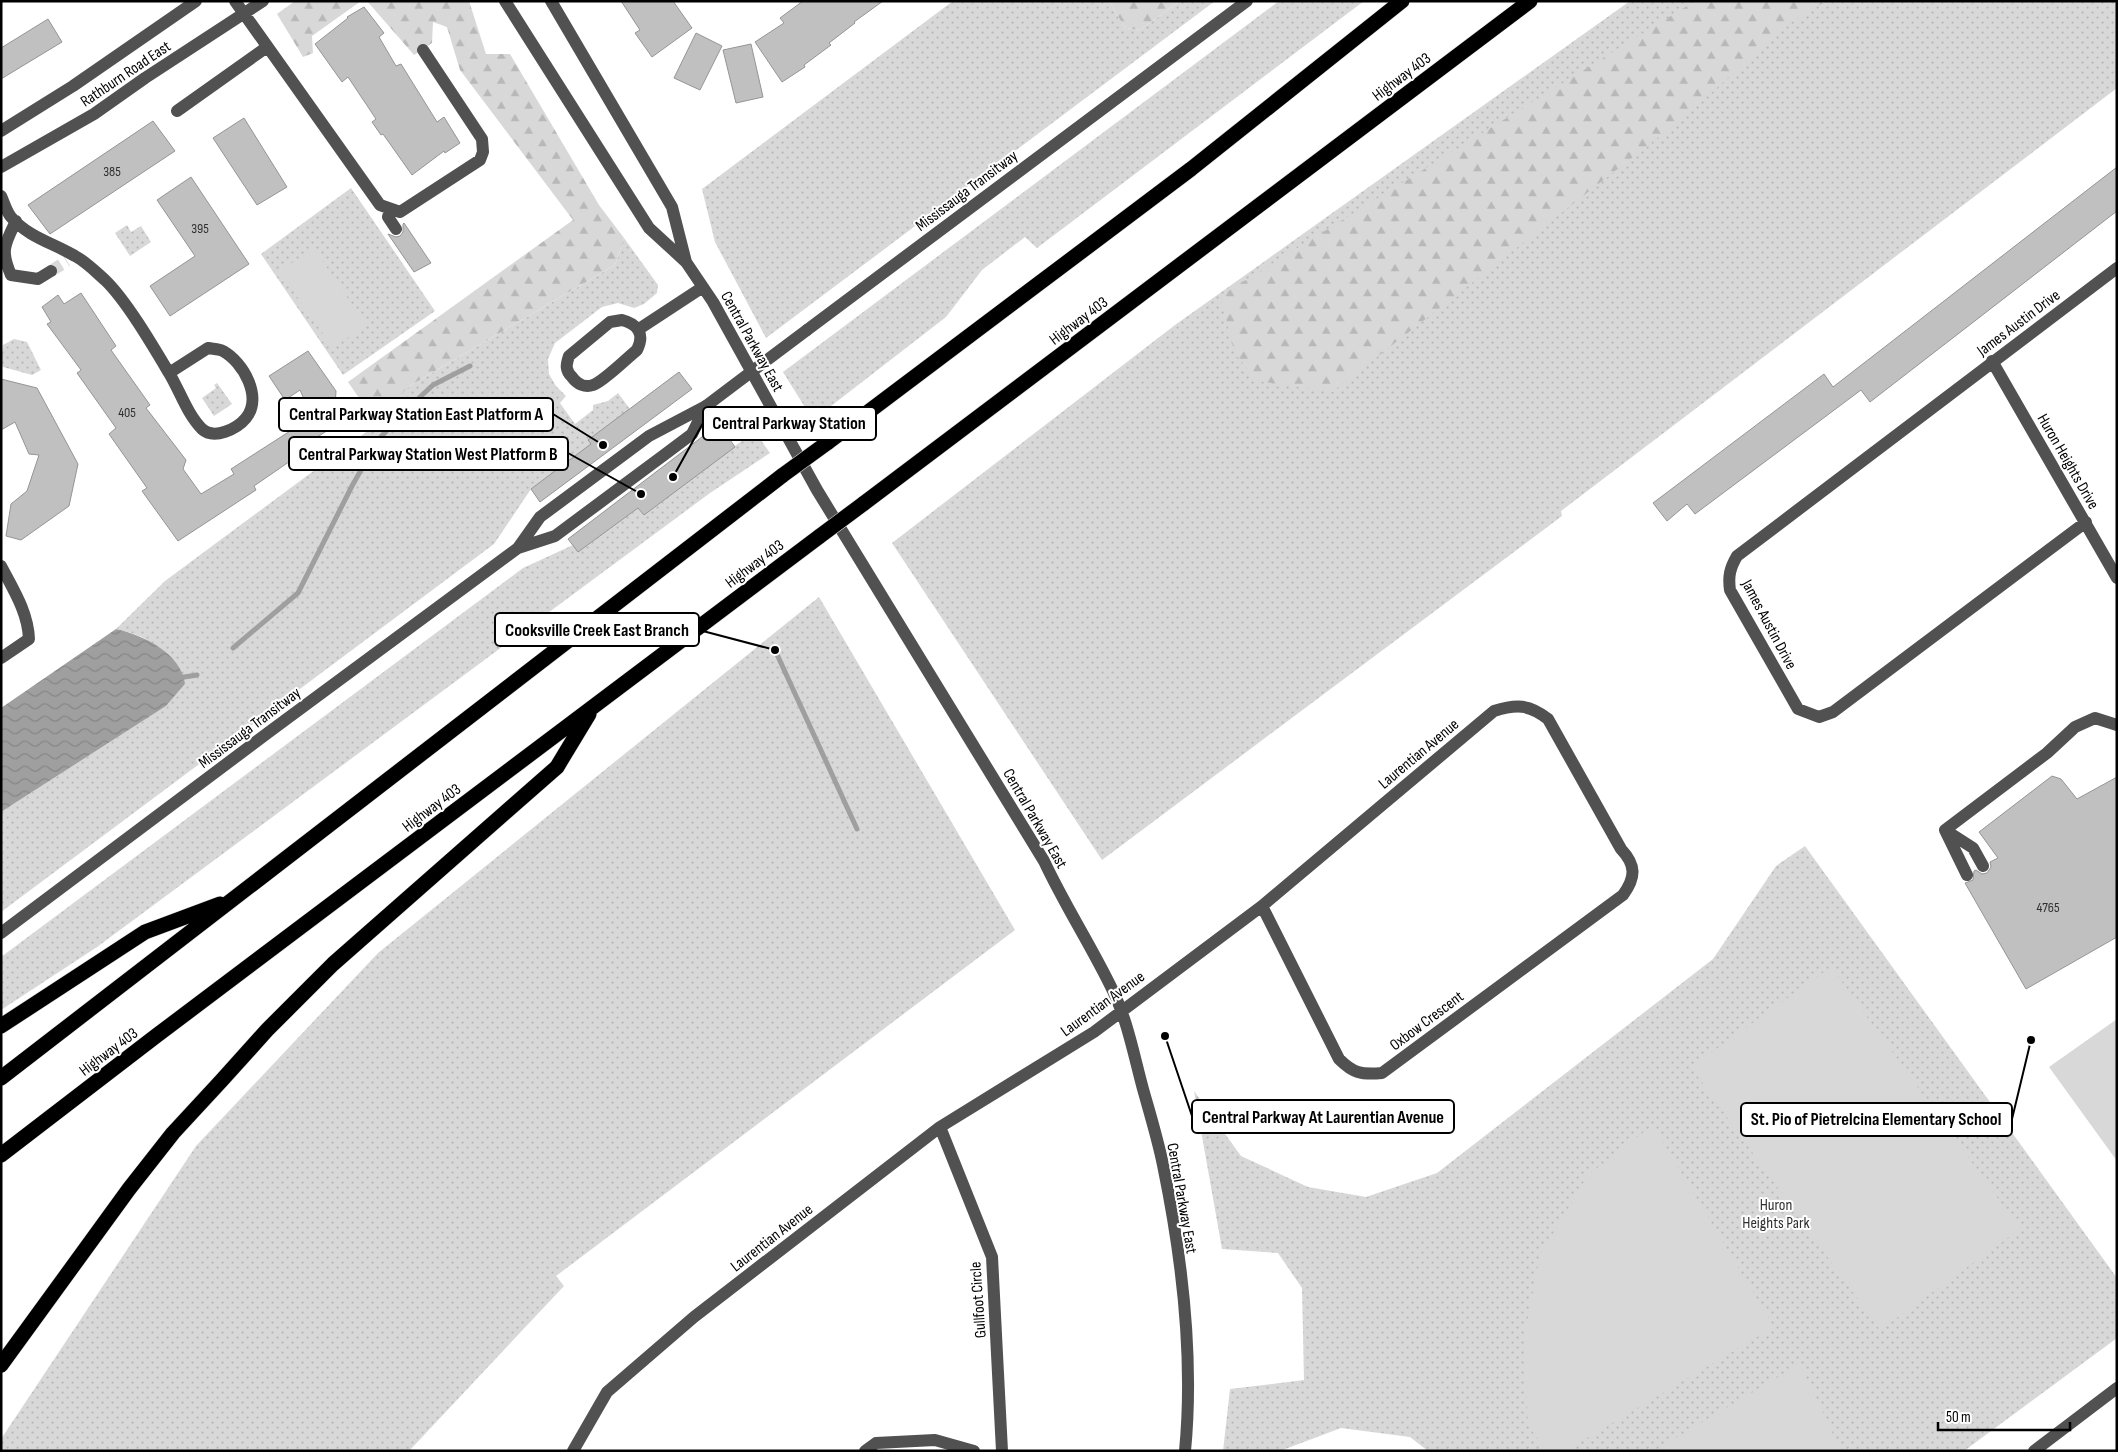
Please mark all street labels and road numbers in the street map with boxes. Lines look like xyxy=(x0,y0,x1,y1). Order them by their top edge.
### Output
street label: Rathburn Road East xyxy=(77,37,175,111)
street label: Highway 403 xyxy=(1369,49,1435,105)
street label: Mississauga Transitway xyxy=(912,147,1022,236)
street label: James Austin Drive xyxy=(1973,286,2064,361)
street label: Central Parkway East xyxy=(716,288,787,395)
street label: Highway 403 xyxy=(1046,293,1112,349)
street label: Huron Heights Drive xyxy=(2033,411,2103,513)
street label: Highway 403 xyxy=(722,536,788,592)
street label: James Austin Drive xyxy=(1737,576,1800,673)
street label: Mississauga Transitway xyxy=(195,684,305,773)
street label: Laurentian Avenue xyxy=(1375,715,1463,793)
street label: Central Parkway East xyxy=(998,765,1071,872)
street label: Highway 403 xyxy=(399,780,465,836)
street label: Laurentian Avenue xyxy=(1057,967,1149,1041)
street label: Oxbow Crescent xyxy=(1386,987,1468,1055)
street label: Highway 403 xyxy=(76,1024,142,1080)
street label: Central Parkway East xyxy=(1162,1141,1201,1255)
street label: Laurentian Avenue xyxy=(727,1200,817,1276)
street label: Gullfoot Circle xyxy=(966,1261,991,1339)

